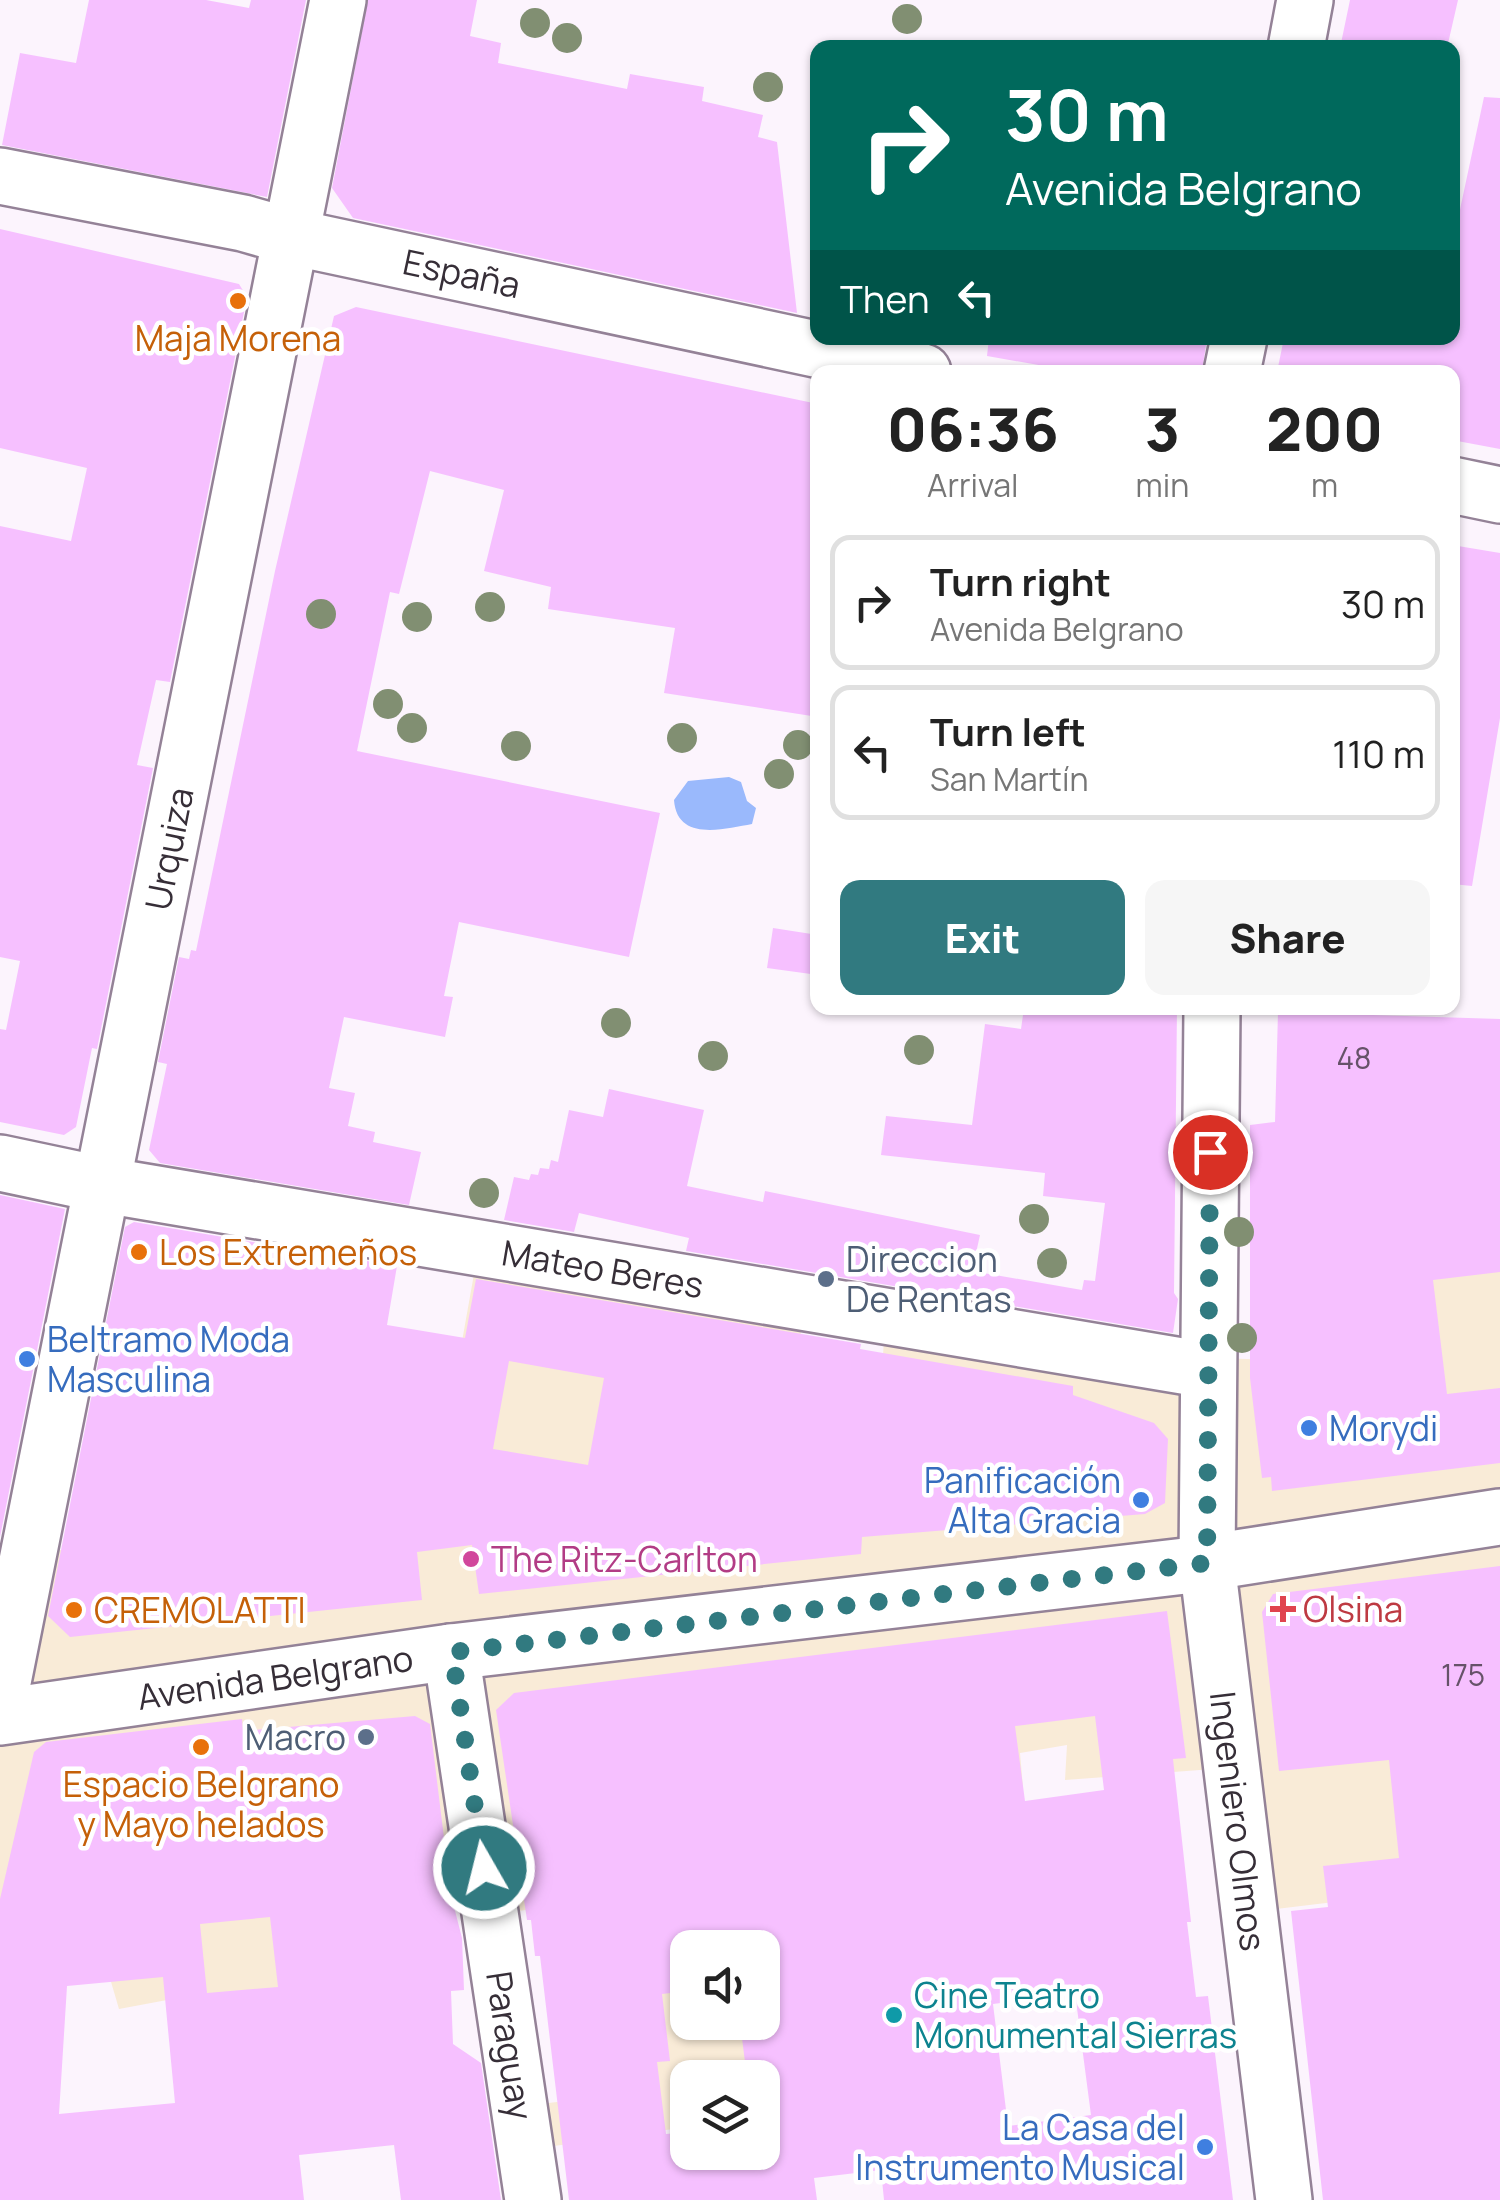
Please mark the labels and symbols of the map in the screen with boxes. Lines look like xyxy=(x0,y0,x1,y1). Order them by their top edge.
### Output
street label: España xyxy=(399,237,525,309)
marker: Maja Morena xyxy=(227,290,249,312)
place label: Maja Morena xyxy=(135,314,341,362)
street label: Urquiza xyxy=(133,783,205,914)
house number: 48 xyxy=(1336,1037,1372,1078)
pin xyxy=(1168,1110,1253,1195)
place label: Los Extremeños xyxy=(159,1228,417,1276)
street label: Mateo Beres xyxy=(498,1228,707,1309)
place label: Direccion De Rentas xyxy=(846,1235,1012,1323)
marker: Los Extremeños xyxy=(128,1241,150,1263)
marker: Direccion De Rentas xyxy=(815,1268,837,1290)
place label: Beltramo Moda Masculina xyxy=(47,1315,290,1403)
marker: Beltramo Moda Masculina xyxy=(16,1348,38,1370)
place label: Morydi xyxy=(1329,1404,1438,1452)
marker: Morydi xyxy=(1298,1417,1320,1439)
place label: Panificación Alta Gracia xyxy=(924,1456,1121,1544)
marker: Panificación Alta Gracia xyxy=(1130,1489,1152,1511)
place label: The Ritz-Carlton xyxy=(491,1535,758,1583)
marker: The Ritz-Carlton xyxy=(460,1548,482,1570)
place label: Olsina xyxy=(1303,1585,1403,1633)
place label: CREMOLATTI xyxy=(94,1586,306,1634)
marker: Olsina xyxy=(1272,1598,1294,1620)
marker: CREMOLATTI xyxy=(63,1599,85,1621)
street label: Avenida Belgrano xyxy=(134,1634,416,1721)
house number: 175 xyxy=(1441,1654,1485,1695)
street label: Ingeniero Olmos xyxy=(1199,1689,1278,1954)
place label: Macro xyxy=(245,1713,346,1761)
marker: Macro xyxy=(355,1726,377,1748)
marker: Espacio Belgrano y Mayo helados xyxy=(190,1736,212,1758)
place label: Espacio Belgrano y Mayo helados xyxy=(63,1760,339,1848)
position arrow xyxy=(432,1816,536,1920)
street label: Paraguay xyxy=(475,1968,545,2123)
place label: Cine Teatro Monumental Sierras xyxy=(914,1971,1237,2059)
marker: Cine Teatro Monumental Sierras xyxy=(883,2004,905,2026)
place label: La Casa del Instrumento Musical xyxy=(855,2103,1185,2191)
marker: La Casa del Instrumento Musical xyxy=(1194,2136,1216,2158)

